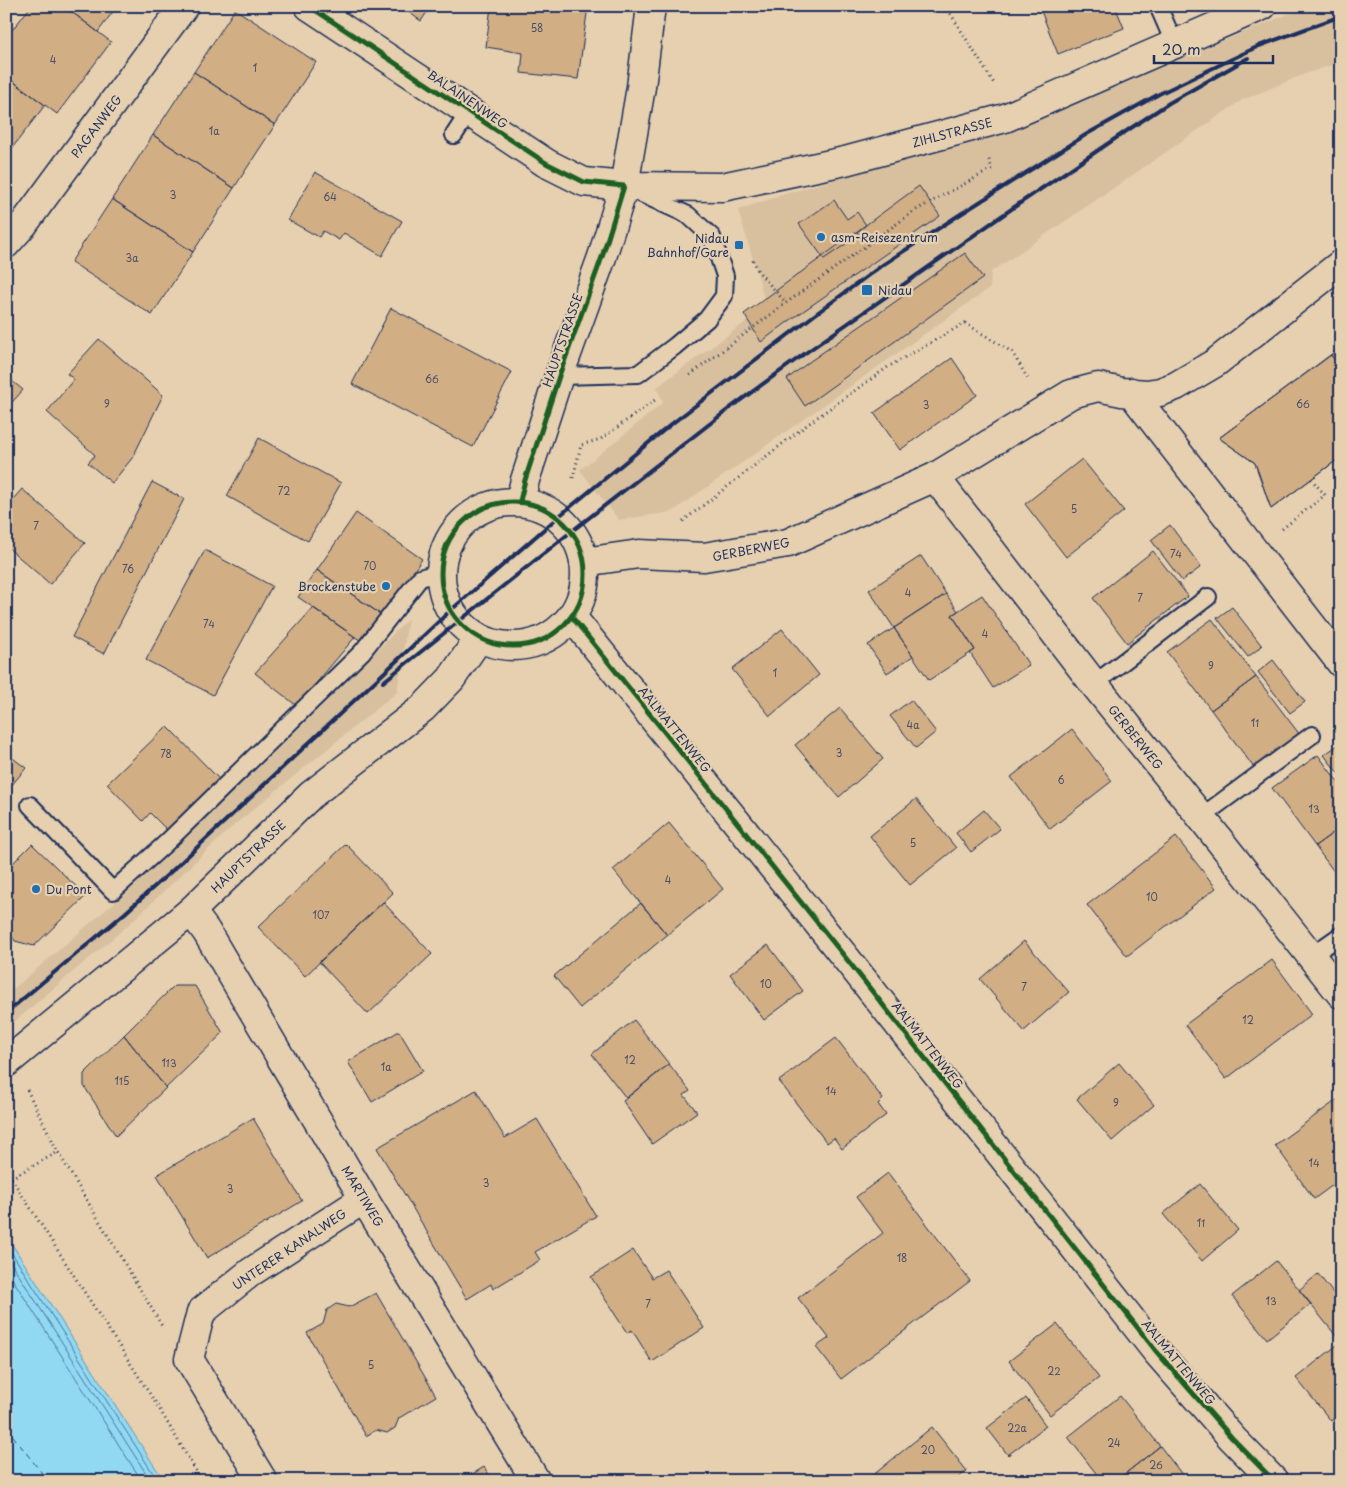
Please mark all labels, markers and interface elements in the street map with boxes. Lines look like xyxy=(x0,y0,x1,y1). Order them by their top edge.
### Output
house number: 58 xyxy=(531,20,543,35)
scale bar xyxy=(1154,32,1273,64)
text: 20 m xyxy=(1162,37,1201,60)
house number: 4 xyxy=(50,52,57,67)
house number: 1 xyxy=(253,60,257,75)
street label: BALAINENWEG xyxy=(424,65,512,133)
street label: PAGANWEG xyxy=(66,91,126,161)
street label: ZIHLSTRASSE xyxy=(910,113,994,151)
house number: 1a xyxy=(209,123,220,138)
house number: 3 xyxy=(170,187,176,202)
house number: 64 xyxy=(323,189,337,204)
place label: asm-Reisezentrum xyxy=(831,228,938,246)
place label: Nidau Bahnhof/Gare xyxy=(647,229,729,261)
marker: asm-Reisezentrum xyxy=(815,231,827,243)
marker: Nidau Bahnhof/Gare xyxy=(733,239,745,251)
house number: 3a xyxy=(126,250,139,265)
place label: Nidau xyxy=(878,281,912,299)
marker: Nidau xyxy=(860,283,874,297)
street label: HAUPTSTRASSE xyxy=(538,290,587,389)
house number: 66 xyxy=(425,371,439,386)
house number: 9 xyxy=(104,396,110,411)
house number: 66 xyxy=(1296,396,1310,411)
house number: 3 xyxy=(923,397,929,412)
house number: 72 xyxy=(278,483,290,498)
house number: 5 xyxy=(1071,501,1077,516)
house number: 7 xyxy=(33,518,39,533)
street label: GERBERWEG xyxy=(711,533,791,565)
house number: 74 xyxy=(1170,546,1182,561)
house number: 70 xyxy=(364,558,376,573)
house number: 76 xyxy=(122,561,134,576)
place label: Brockenstube xyxy=(298,577,376,595)
marker: Brockenstube xyxy=(380,580,392,592)
house number: 4 xyxy=(905,585,912,600)
house number: 7 xyxy=(1137,590,1143,605)
house number: 74 xyxy=(203,616,215,631)
house number: 4 xyxy=(982,626,989,641)
house number: 9 xyxy=(1208,658,1214,673)
house number: 1 xyxy=(773,665,777,680)
street label: AALMATTENWEG xyxy=(634,682,716,776)
street label: GERBERWEG xyxy=(1104,701,1168,773)
house number: 11 xyxy=(1251,715,1259,730)
house number: 4a xyxy=(907,717,920,732)
house number: 3 xyxy=(836,745,842,760)
house number: 78 xyxy=(160,746,172,761)
house number: 6 xyxy=(1057,772,1065,787)
house number: 13 xyxy=(1308,801,1320,816)
street label: HAUPTSTRASSE xyxy=(206,815,290,897)
house number: 5 xyxy=(910,835,916,850)
house number: 4 xyxy=(665,872,672,887)
place label: Du Pont xyxy=(46,880,92,898)
marker: Du Pont xyxy=(30,883,42,895)
house number: 10 xyxy=(1146,889,1158,904)
house number: 107 xyxy=(312,907,330,922)
house number: 10 xyxy=(760,976,772,991)
house number: 7 xyxy=(1021,979,1027,994)
street label: AALMATTENWEG xyxy=(888,997,968,1093)
house number: 12 xyxy=(1242,1012,1254,1027)
house number: 12 xyxy=(624,1052,636,1067)
house number: 113 xyxy=(161,1055,177,1070)
house number: 1a xyxy=(381,1059,392,1074)
house number: 115 xyxy=(115,1073,129,1088)
house number: 14 xyxy=(825,1083,837,1098)
house number: 9 xyxy=(1113,1095,1119,1110)
house number: 14 xyxy=(1308,1155,1320,1170)
street label: MARTIWEG xyxy=(338,1162,388,1230)
house number: 3 xyxy=(483,1175,489,1190)
house number: 3 xyxy=(227,1181,233,1196)
street label: UNTERER KANALWEG xyxy=(228,1204,350,1294)
house number: 11 xyxy=(1197,1215,1205,1230)
house number: 18 xyxy=(897,1250,907,1265)
house number: 13 xyxy=(1265,1293,1277,1308)
house number: 7 xyxy=(645,1296,651,1311)
street label: AALMATTENWEG xyxy=(1138,1315,1220,1409)
house number: 5 xyxy=(368,1357,374,1372)
house number: 22 xyxy=(1047,1363,1061,1378)
house number: 22a xyxy=(1007,1420,1028,1435)
house number: 24 xyxy=(1107,1435,1121,1450)
house number: 20 xyxy=(921,1442,935,1457)
house number: 26 xyxy=(1149,1457,1163,1472)

